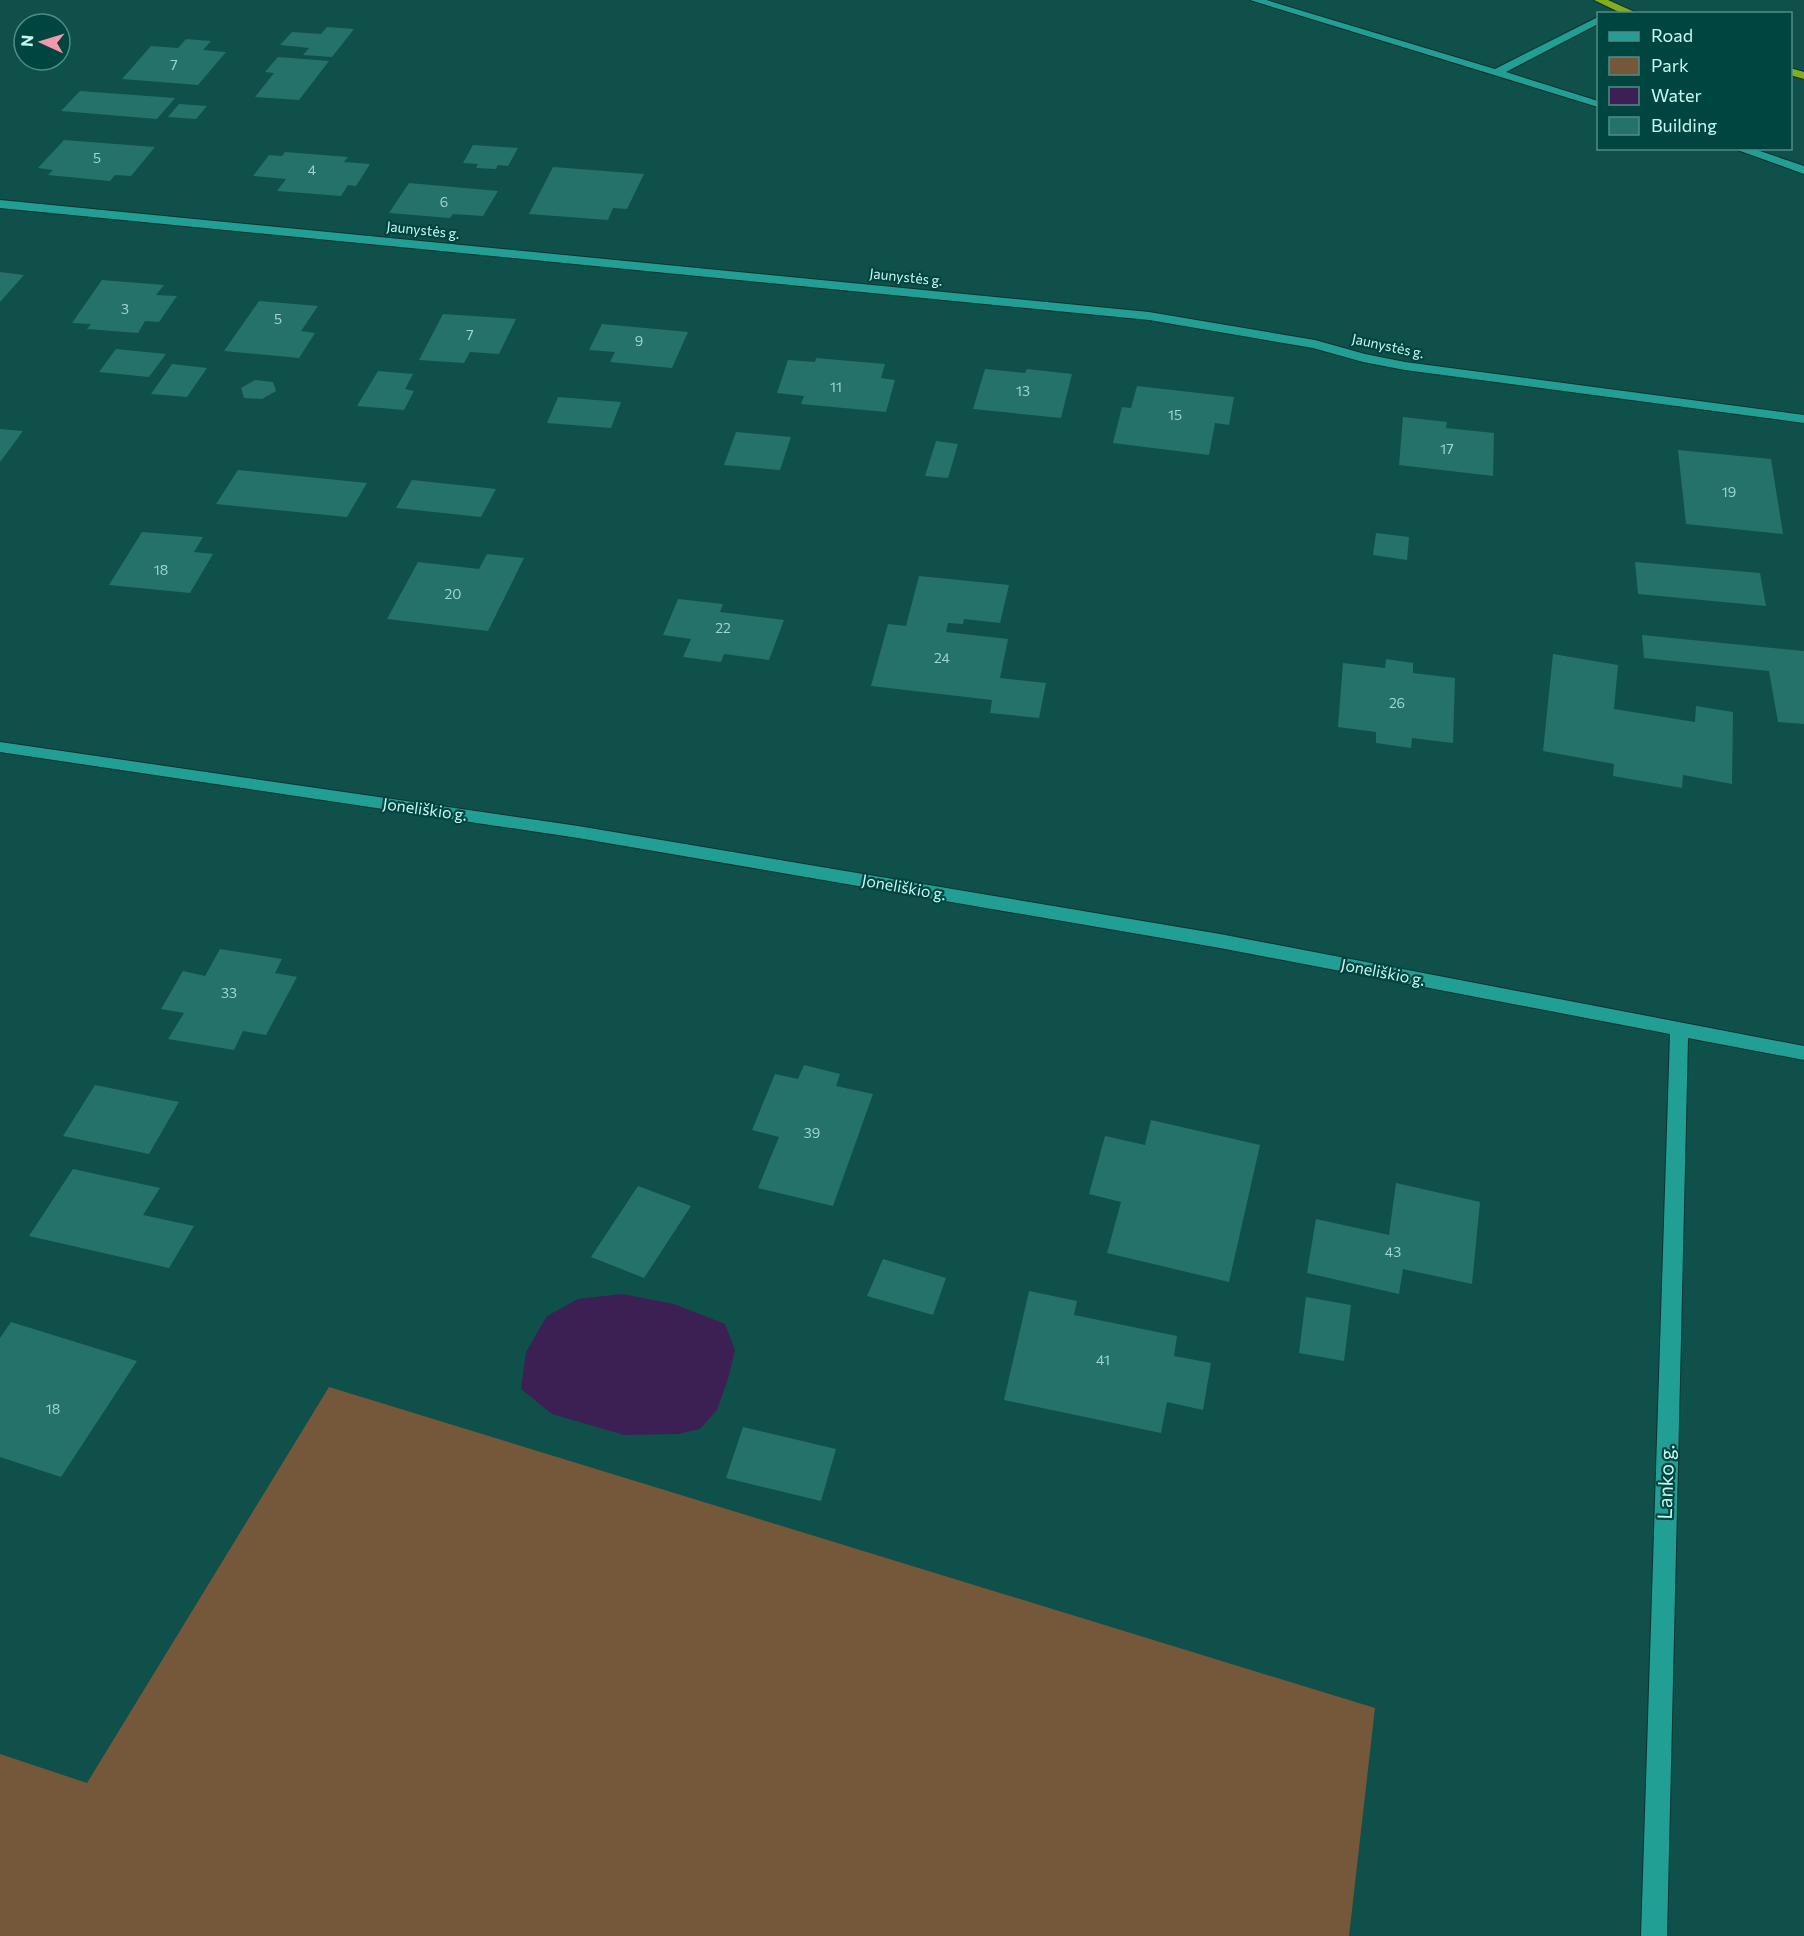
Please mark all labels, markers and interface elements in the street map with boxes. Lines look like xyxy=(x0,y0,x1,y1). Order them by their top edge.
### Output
north arrow xyxy=(12,12,72,72)
legend xyxy=(1597,12,1792,150)
text: Road xyxy=(1651,24,1693,46)
text: N xyxy=(17,34,36,48)
text: Park xyxy=(1651,54,1689,76)
house number: 7 xyxy=(170,56,178,73)
text: Water xyxy=(1651,84,1702,106)
text: Building xyxy=(1651,114,1717,136)
house number: 5 xyxy=(93,149,101,166)
house number: 4 xyxy=(308,161,317,178)
house number: 6 xyxy=(440,193,448,210)
street label: Jaunystės g. xyxy=(386,217,461,242)
street label: Jaunystės g. xyxy=(869,264,944,289)
house number: 3 xyxy=(121,300,129,317)
house number: 5 xyxy=(274,310,282,327)
house number: 7 xyxy=(466,326,474,343)
street label: Jaunystės g. xyxy=(1350,330,1426,361)
house number: 9 xyxy=(635,332,643,349)
house number: 11 xyxy=(830,378,842,395)
house number: 13 xyxy=(1016,382,1030,399)
house number: 15 xyxy=(1168,406,1182,423)
house number: 17 xyxy=(1440,440,1454,457)
house number: 19 xyxy=(1722,483,1736,500)
house number: 18 xyxy=(154,561,168,578)
house number: 20 xyxy=(445,585,461,602)
house number: 22 xyxy=(715,619,731,636)
house number: 24 xyxy=(934,649,951,666)
house number: 26 xyxy=(1389,694,1405,711)
street label: Joneliškio g. xyxy=(382,793,469,824)
street label: Joneliškio g. xyxy=(861,870,948,903)
street label: Joneliškio g. xyxy=(1339,954,1427,989)
house number: 33 xyxy=(221,984,237,1001)
house number: 39 xyxy=(804,1124,820,1141)
house number: 43 xyxy=(1385,1243,1401,1260)
house number: 41 xyxy=(1096,1351,1110,1368)
house number: 18 xyxy=(46,1400,60,1417)
street label: Lanko g. xyxy=(1652,1444,1678,1520)

